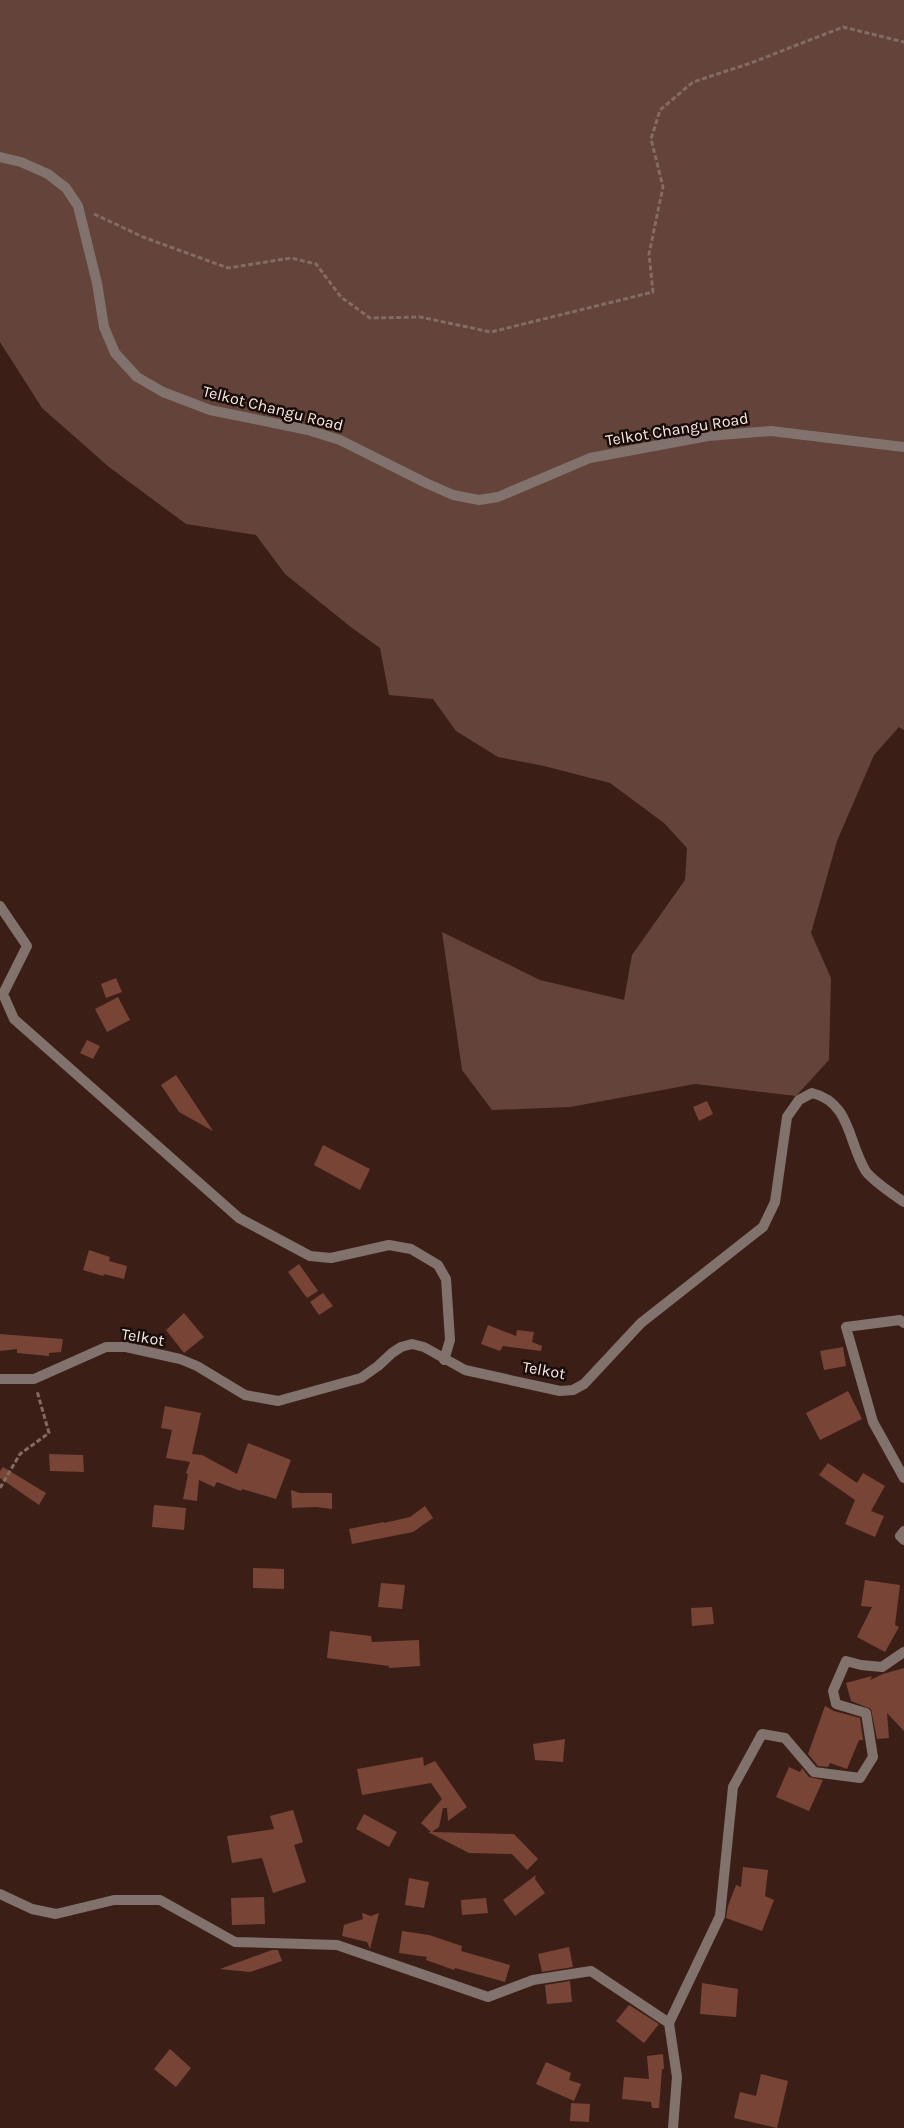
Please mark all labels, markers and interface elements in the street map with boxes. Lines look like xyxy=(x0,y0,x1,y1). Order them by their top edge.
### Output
street label: Telkot Changu Road xyxy=(201,381,345,435)
street label: Telkot Changu Road xyxy=(604,408,750,450)
street label: Telkot xyxy=(120,1324,166,1350)
street label: Telkot xyxy=(521,1357,567,1383)

